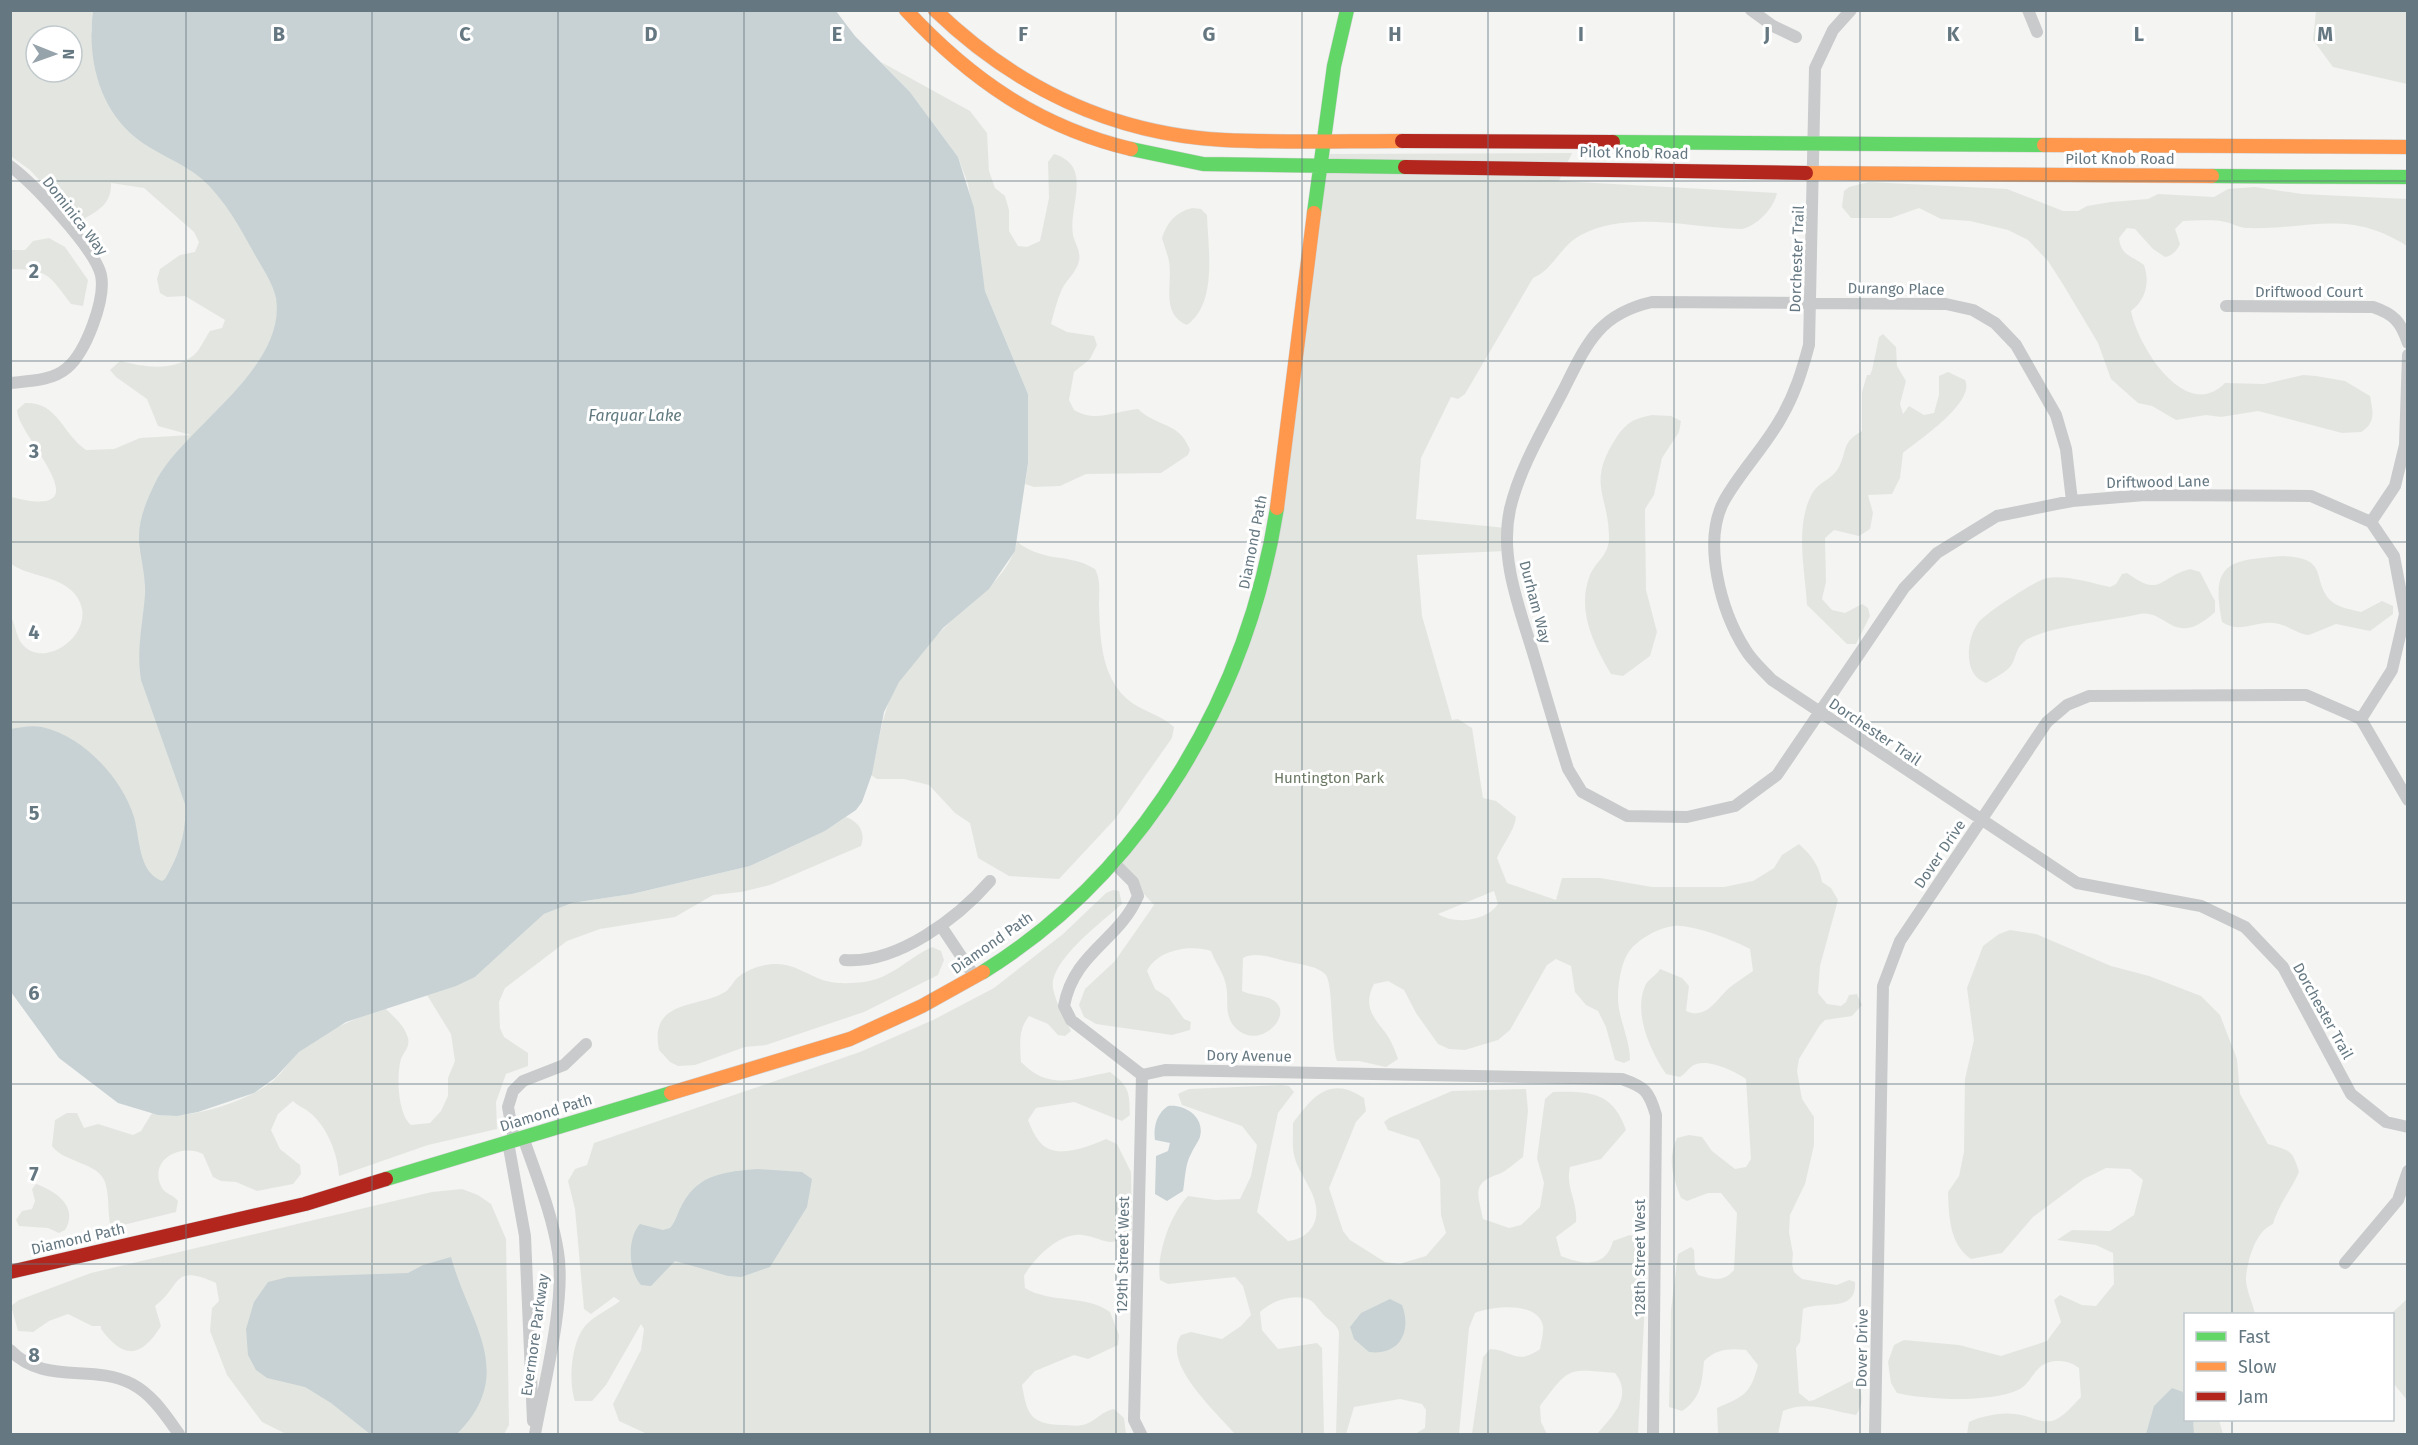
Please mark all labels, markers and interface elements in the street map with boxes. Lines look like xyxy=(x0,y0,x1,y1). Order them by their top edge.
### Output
text: B xyxy=(273,22,285,46)
text: C xyxy=(459,22,471,46)
text: D xyxy=(644,22,658,46)
text: E xyxy=(832,22,842,46)
text: F xyxy=(1018,22,1028,46)
text: G xyxy=(1203,22,1215,46)
text: H xyxy=(1388,22,1402,46)
text: I xyxy=(1578,22,1584,46)
text: J xyxy=(1763,22,1770,46)
text: K xyxy=(1947,22,1960,46)
text: L xyxy=(2134,22,2144,46)
text: M xyxy=(2317,22,2333,46)
north arrow xyxy=(24,24,84,84)
text: N xyxy=(59,49,78,60)
street label: Pilot Knob Road xyxy=(1579,143,1689,163)
street label: Pilot Knob Road xyxy=(2065,150,2175,168)
street label: Dominica Way xyxy=(39,173,112,259)
street label: Dorchester Trail xyxy=(1786,204,1808,313)
text: 2 xyxy=(29,259,39,283)
street label: Durango Place xyxy=(1847,279,1945,299)
street label: Driftwood Court xyxy=(2255,283,2364,301)
water label: Farquar Lake xyxy=(588,406,682,425)
text: 3 xyxy=(28,439,39,463)
street label: Driftwood Lane xyxy=(2106,472,2210,492)
street label: Diamond Path xyxy=(1235,493,1271,591)
street label: Durham Way xyxy=(1515,559,1555,646)
text: 4 xyxy=(28,620,40,644)
street label: Dorchester Trail xyxy=(1825,695,1925,770)
park label: Huntington Park xyxy=(1274,769,1384,787)
text: 5 xyxy=(29,801,40,825)
street label: Dover Drive xyxy=(1911,816,1969,892)
street label: Diamond Path xyxy=(948,908,1036,978)
street label: Dorchester Trail xyxy=(2289,960,2357,1063)
text: 6 xyxy=(28,981,40,1005)
street label: Dory Avenue xyxy=(1206,1046,1292,1066)
street label: Diamond Path xyxy=(498,1090,594,1136)
text: 7 xyxy=(29,1162,39,1186)
street label: 129th Street West xyxy=(1113,1196,1133,1314)
street label: 128th Street West xyxy=(1631,1198,1649,1317)
street label: Diamond Path xyxy=(29,1219,127,1259)
street label: Evermore Parkway xyxy=(517,1272,553,1397)
street label: Dover Drive xyxy=(1852,1308,1872,1388)
legend xyxy=(2184,1313,2394,1421)
text: Fast xyxy=(2238,1326,2271,1348)
text: 8 xyxy=(28,1343,40,1367)
text: Slow xyxy=(2238,1356,2277,1378)
text: Jam xyxy=(2238,1386,2269,1408)

